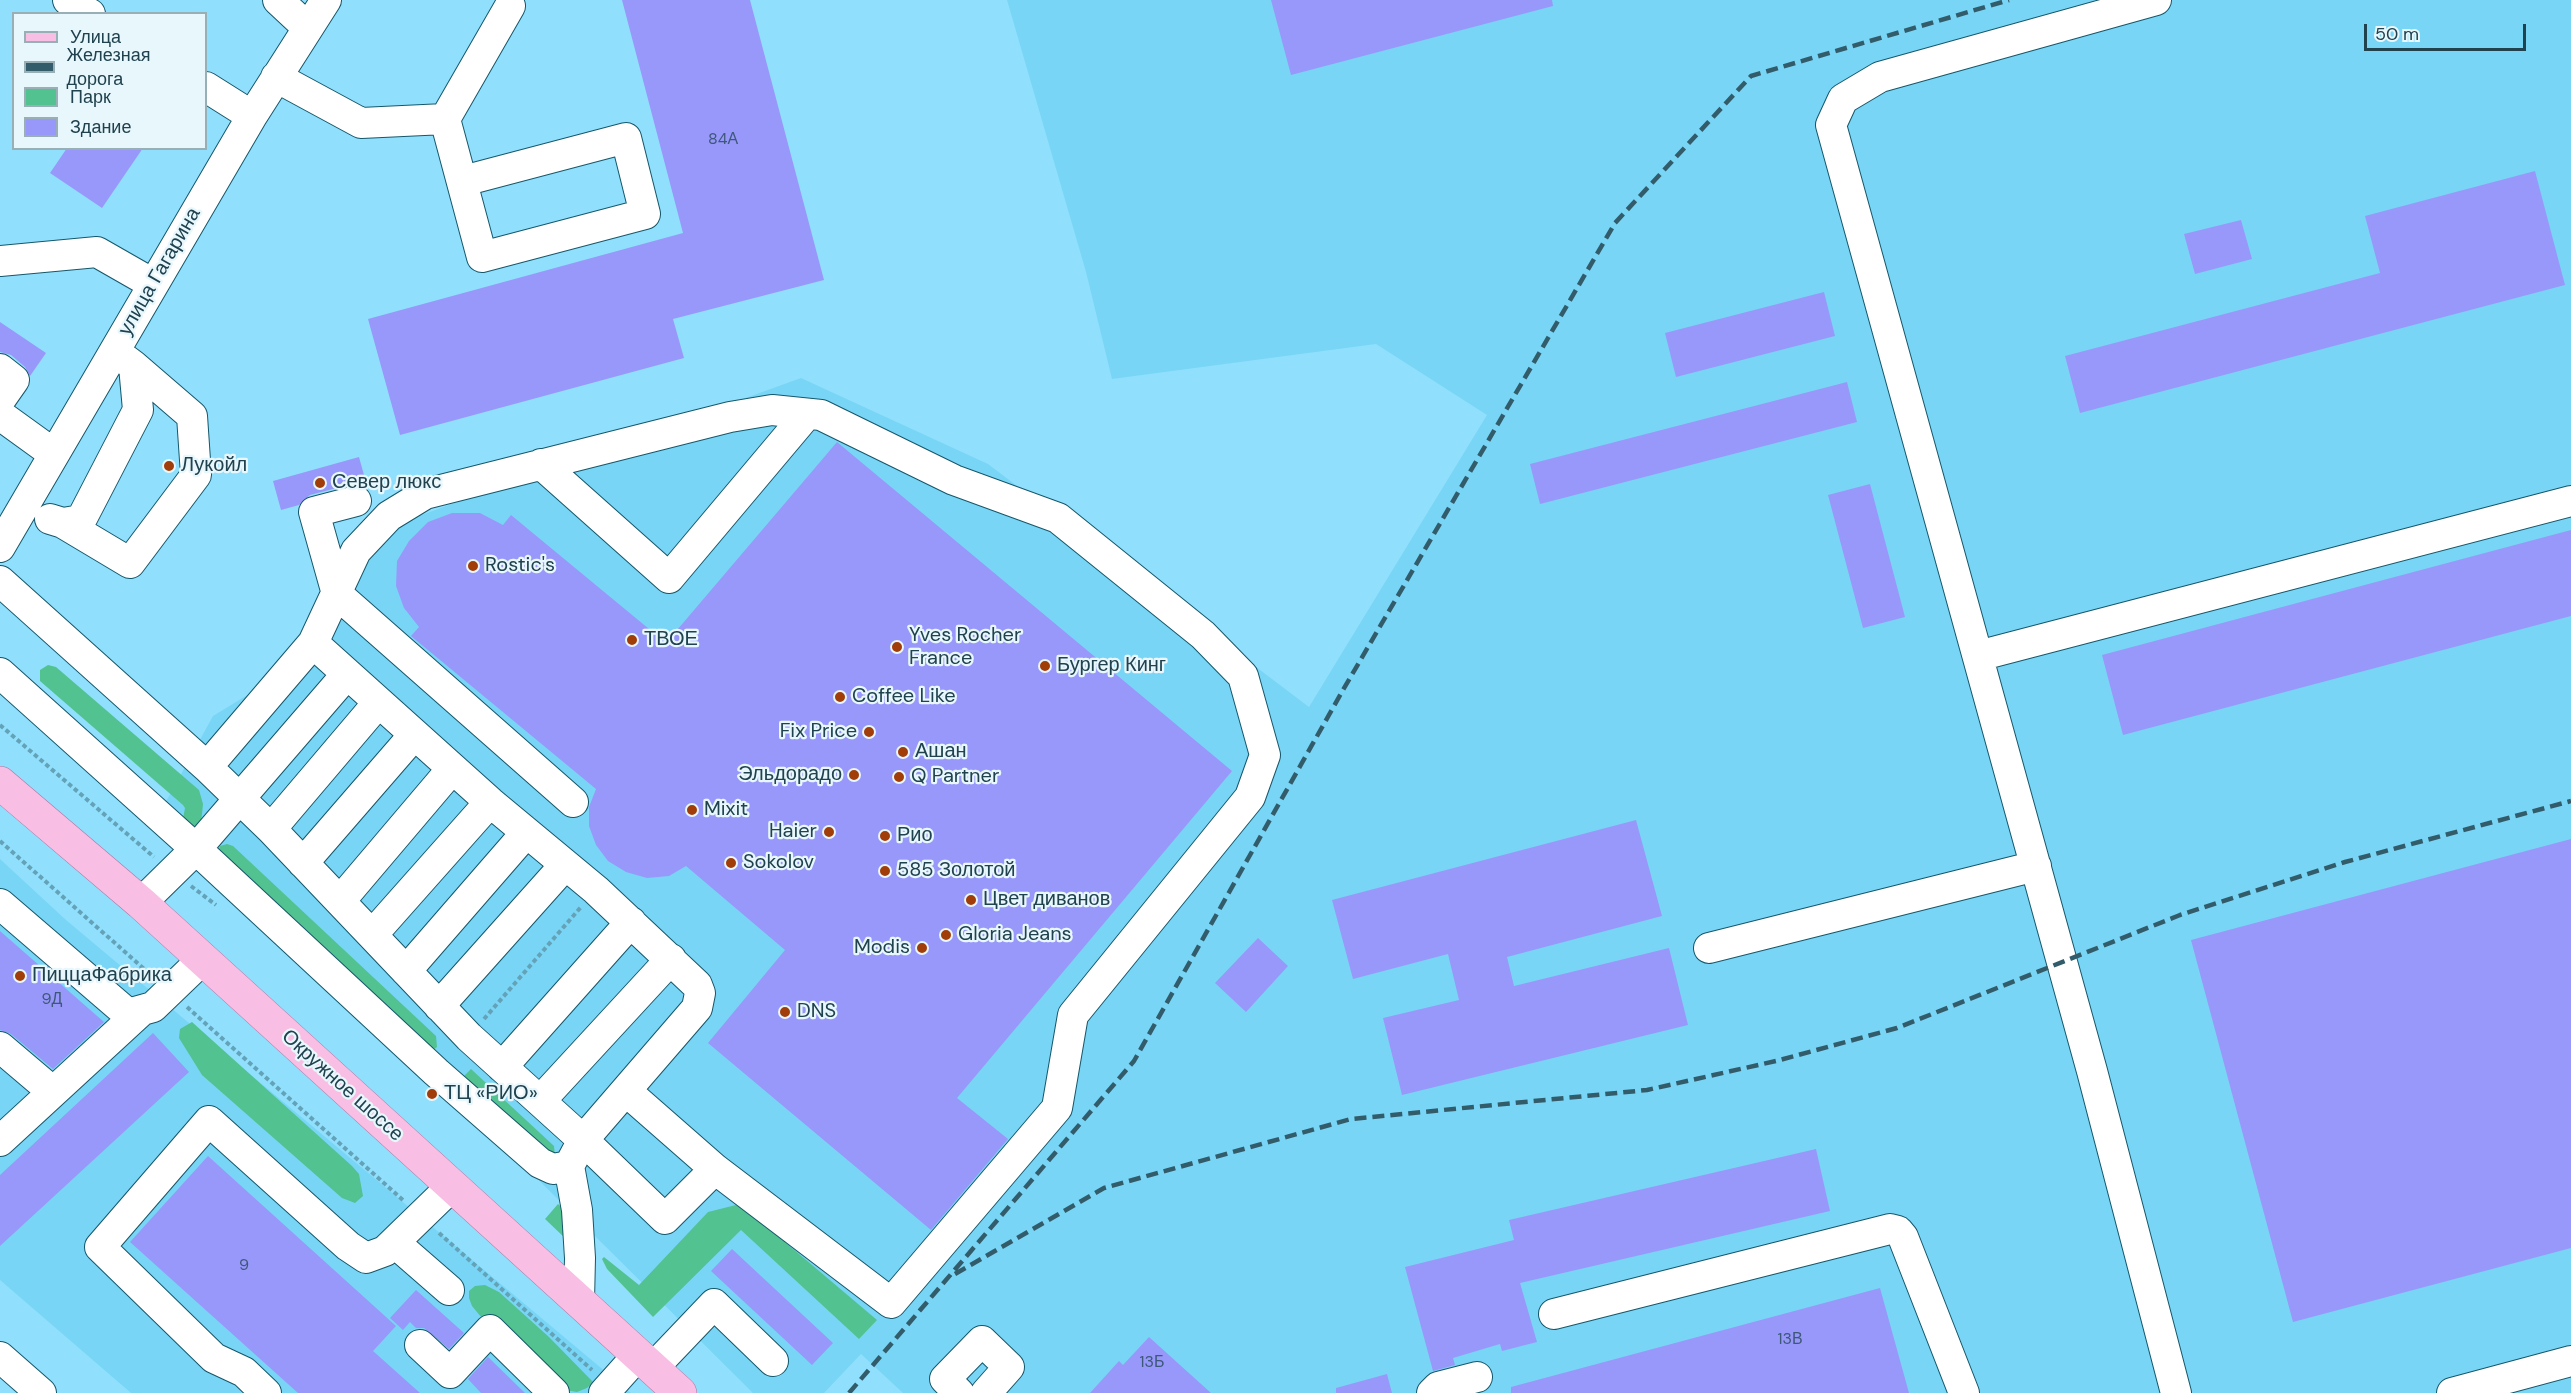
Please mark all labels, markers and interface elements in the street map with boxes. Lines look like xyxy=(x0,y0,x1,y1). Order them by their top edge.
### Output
legend xyxy=(12,12,207,150)
scale bar xyxy=(2367,12,2529,50)
text: 50 m xyxy=(2375,22,2419,46)
text: Улица xyxy=(70,25,121,49)
text: Железная дорога xyxy=(67,43,150,91)
text: Парк xyxy=(70,85,111,109)
text: Здание xyxy=(70,115,131,139)
house number: 84А xyxy=(708,130,738,150)
street label: улица Гагарина xyxy=(114,204,206,340)
place label: Лукойл xyxy=(181,454,247,478)
marker: Лукойл xyxy=(162,459,176,473)
place label: Север люкс xyxy=(332,471,441,495)
marker: Север люкс xyxy=(313,476,327,490)
place label: Rostic's xyxy=(485,554,555,578)
marker: Rostic's xyxy=(466,559,480,573)
place label: Yves Rocher France xyxy=(909,624,1021,671)
place label: ТВОЕ xyxy=(644,628,698,652)
marker: ТВОЕ xyxy=(625,633,639,647)
marker: Yves Rocher France xyxy=(890,640,904,654)
place label: Бургер Кинг xyxy=(1057,654,1166,678)
marker: Бургер Кинг xyxy=(1038,659,1052,673)
place label: Coffee Like xyxy=(852,685,955,709)
marker: Coffee Like xyxy=(833,690,847,704)
place label: Fix Price xyxy=(780,720,857,744)
marker: Fix Price xyxy=(862,725,876,739)
place label: Ашан xyxy=(915,740,967,764)
marker: Ашан xyxy=(896,745,910,759)
place label: Эльдорадо xyxy=(738,763,842,787)
place label: Q Partner xyxy=(911,765,999,789)
marker: Эльдорадо xyxy=(847,768,861,782)
marker: Q Partner xyxy=(892,770,906,784)
place label: Mixit xyxy=(704,798,748,822)
marker: Mixit xyxy=(685,803,699,817)
place label: Haier xyxy=(769,820,817,844)
place label: Рио xyxy=(897,824,933,848)
marker: Haier xyxy=(822,825,836,839)
marker: Рио xyxy=(878,829,892,843)
place label: Sokolov xyxy=(743,851,814,875)
marker: Sokolov xyxy=(724,856,738,870)
place label: 585 Золотой xyxy=(897,859,1015,883)
marker: 585 Золотой xyxy=(878,864,892,878)
place label: Цвет диванов xyxy=(983,888,1110,912)
marker: Цвет диванов xyxy=(964,893,978,907)
place label: Gloria Jeans xyxy=(958,923,1072,947)
marker: Gloria Jeans xyxy=(939,928,953,942)
place label: Modis xyxy=(854,936,910,960)
marker: Modis xyxy=(915,941,929,955)
place label: ПиццаФабрика xyxy=(32,964,172,988)
marker: ПиццаФабрика xyxy=(13,969,27,983)
house number: 9Д xyxy=(42,990,62,1010)
place label: DNS xyxy=(797,1000,836,1024)
marker: DNS xyxy=(778,1005,792,1019)
street label: Окружное шоссе xyxy=(276,1025,408,1147)
place label: ТЦ «РИО» xyxy=(444,1082,538,1106)
marker: ТЦ «РИО» xyxy=(425,1087,439,1101)
house number: 9 xyxy=(239,1256,249,1276)
house number: 13В xyxy=(1777,1330,1803,1350)
house number: 13Б xyxy=(1140,1353,1164,1373)

